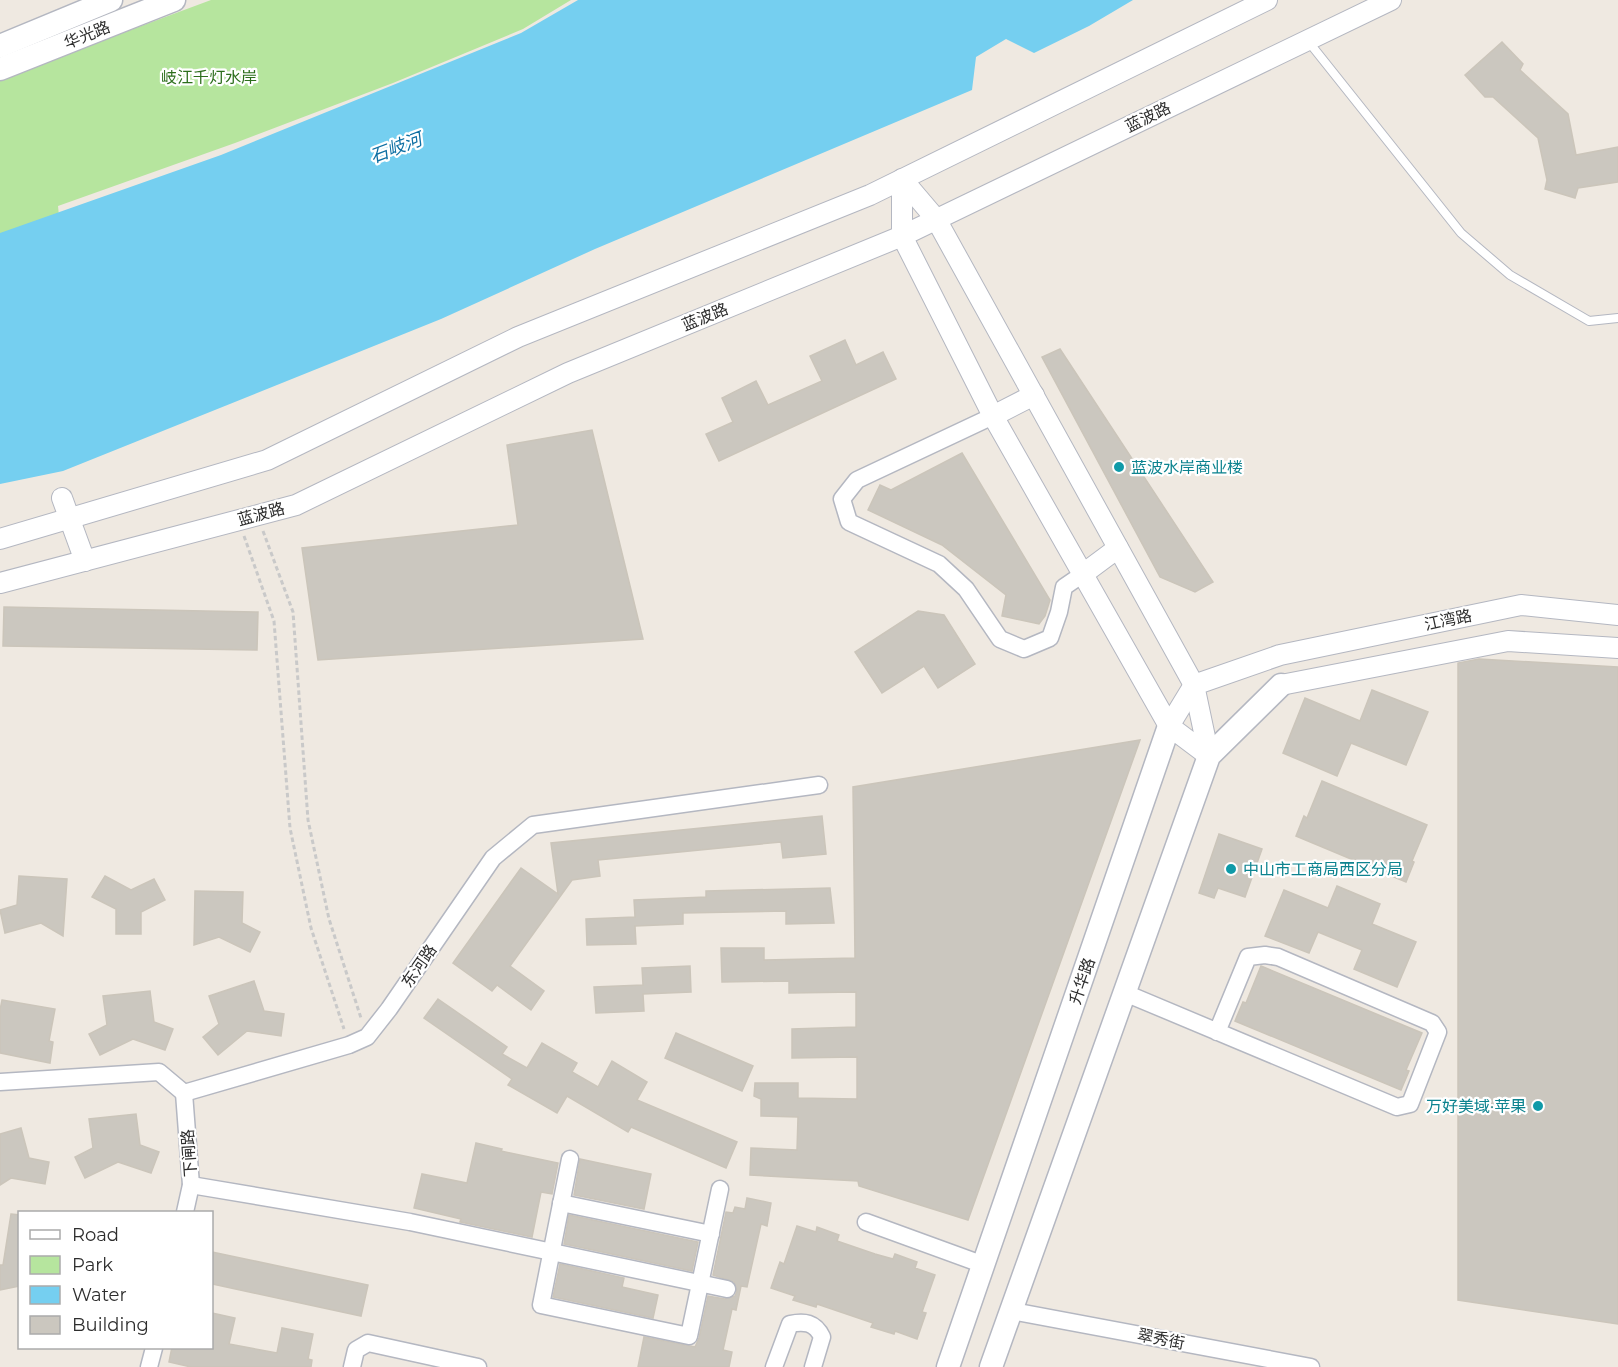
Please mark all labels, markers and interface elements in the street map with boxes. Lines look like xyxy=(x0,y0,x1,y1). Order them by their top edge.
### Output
street label: 华光路 xyxy=(61,17,113,53)
park label: 岐江千灯水岸 xyxy=(161,68,257,87)
street label: 蓝波路 xyxy=(1122,98,1174,136)
water label: 石岐河 xyxy=(367,127,428,168)
street label: 蓝波路 xyxy=(679,299,731,335)
place label: 蓝波水岸商业楼 xyxy=(1131,458,1243,477)
marker: 蓝波水岸商业楼 xyxy=(1112,460,1126,474)
street label: 蓝波路 xyxy=(235,499,287,529)
street label: 江湾路 xyxy=(1423,606,1473,634)
place label: 中山市工商局西区分局 xyxy=(1243,860,1403,879)
marker: 中山市工商局西区分局 xyxy=(1224,862,1238,876)
street label: 东河路 xyxy=(397,941,441,991)
street label: 升华路 xyxy=(1065,955,1099,1007)
place label: 万好美域·苹果 xyxy=(1426,1097,1526,1116)
marker: 万好美域·苹果 xyxy=(1531,1099,1545,1113)
street label: 下闸路 xyxy=(178,1128,200,1178)
legend xyxy=(18,1211,213,1349)
text: Road xyxy=(72,1224,119,1246)
text: Park xyxy=(72,1254,113,1276)
text: Water xyxy=(72,1284,127,1306)
text: Building xyxy=(72,1314,149,1336)
street label: 翠秀街 xyxy=(1136,1325,1186,1353)

